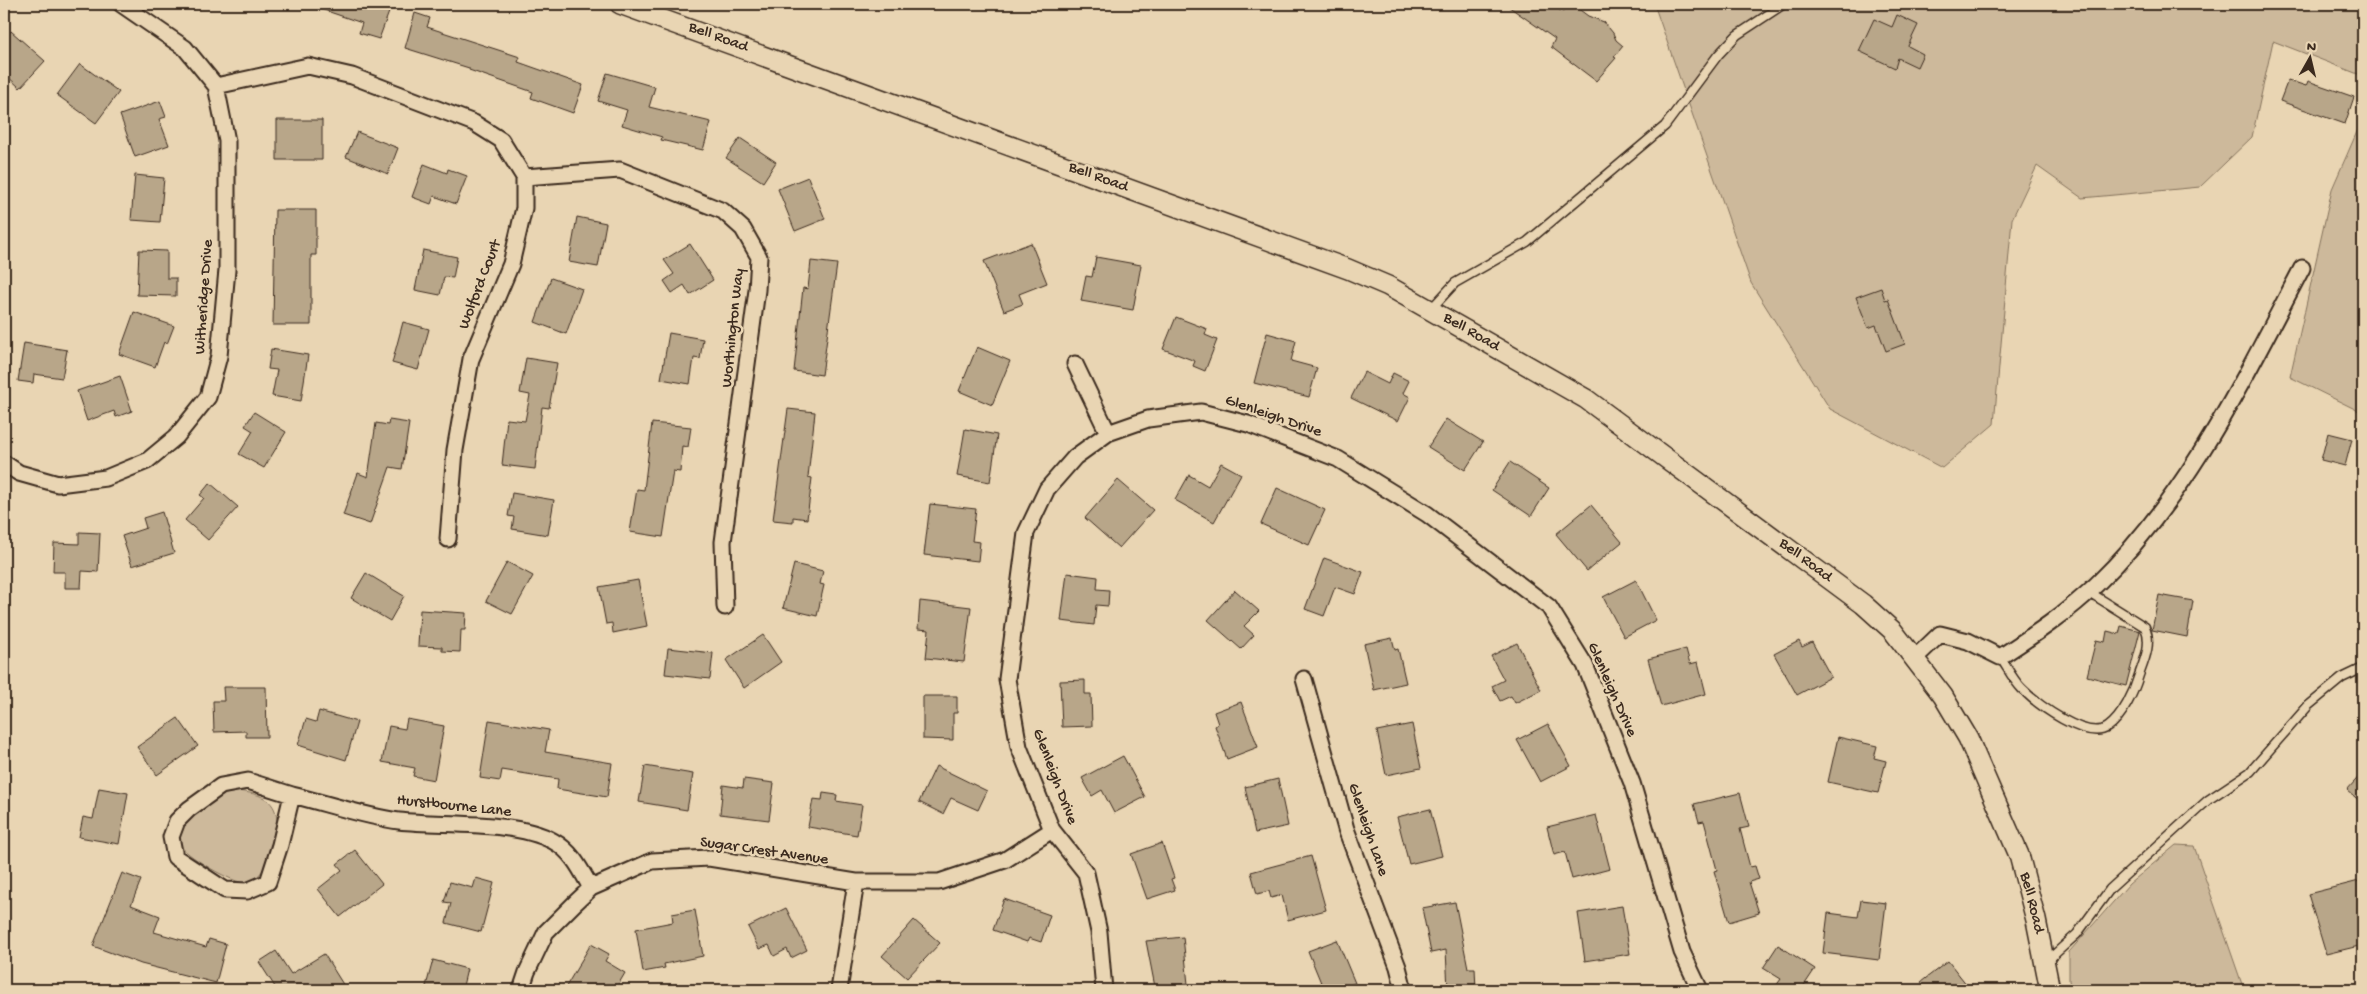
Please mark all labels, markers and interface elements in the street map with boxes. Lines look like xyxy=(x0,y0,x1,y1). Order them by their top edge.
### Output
street label: Bell Road xyxy=(685,18,752,58)
north arrow xyxy=(2284,32,2334,82)
text: N xyxy=(2306,39,2317,57)
street label: Bell Road xyxy=(1065,158,1132,198)
street label: Wolford Court xyxy=(455,236,507,332)
street label: Witheridge Drive xyxy=(192,238,219,355)
street label: Worthington Way xyxy=(718,267,750,388)
street label: Bell Road xyxy=(1438,309,1504,358)
street label: Glenleigh Drive xyxy=(1222,392,1325,443)
street label: Bell Road xyxy=(1774,534,1837,588)
street label: Glenleigh Drive xyxy=(1582,640,1641,741)
street label: Glenleigh Drive xyxy=(1027,726,1081,828)
street label: Glenleigh Lane xyxy=(1342,781,1392,880)
street label: Hurstbourne Lane xyxy=(396,792,513,823)
street label: Sugar Crest Avenue xyxy=(699,834,830,871)
street label: Bell Road xyxy=(2014,870,2048,937)

